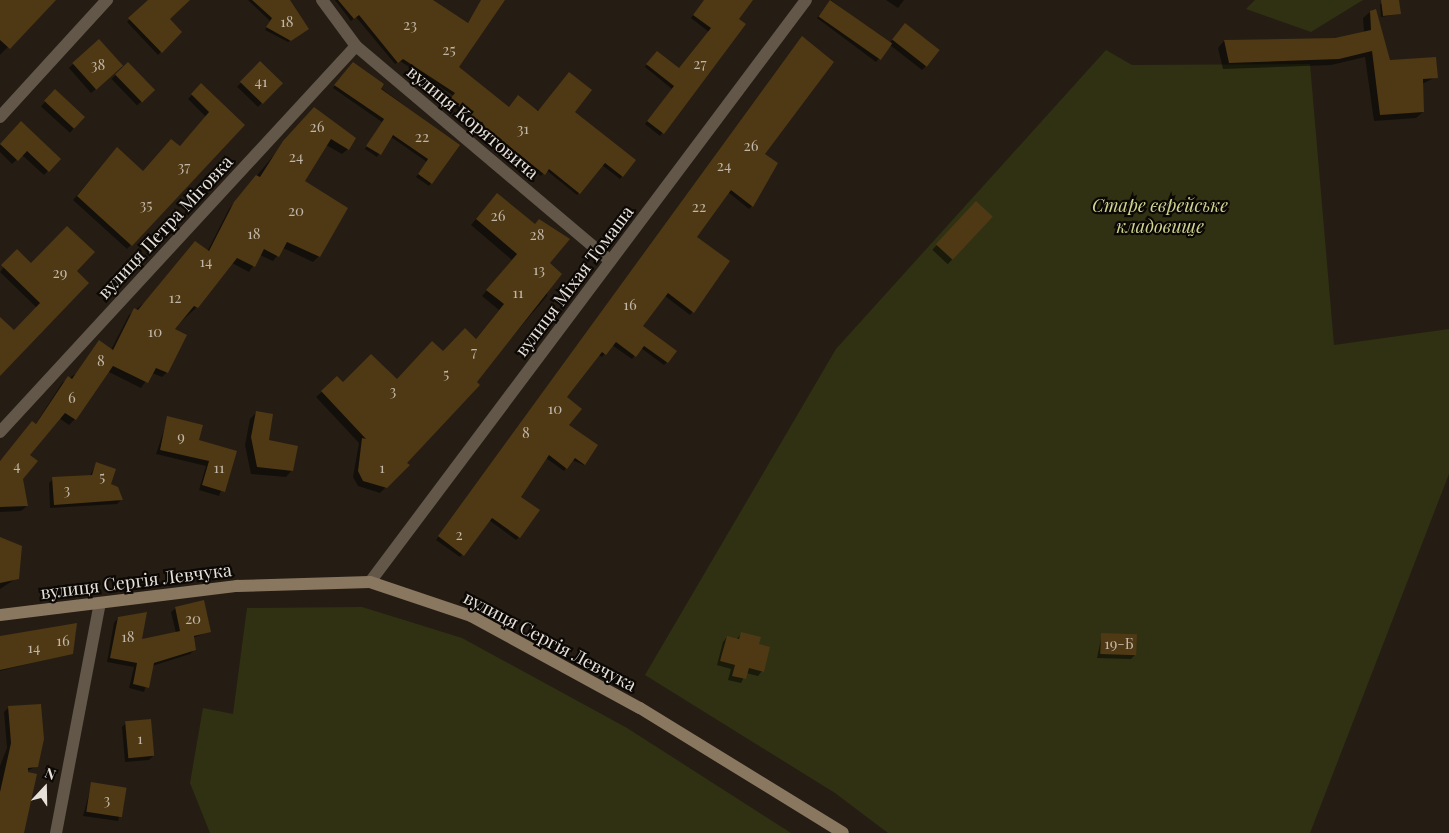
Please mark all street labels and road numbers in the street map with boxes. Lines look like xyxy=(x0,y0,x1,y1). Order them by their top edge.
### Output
street label: вулиця Корятовича xyxy=(403,61,543,183)
street label: вулиця Петра Міговка xyxy=(93,151,237,303)
street label: вулиця Міхая Томаша xyxy=(510,201,638,361)
street label: вулиця Сергія Левчука xyxy=(39,559,233,603)
street label: вулиця Сергія Левчука xyxy=(460,586,640,696)

